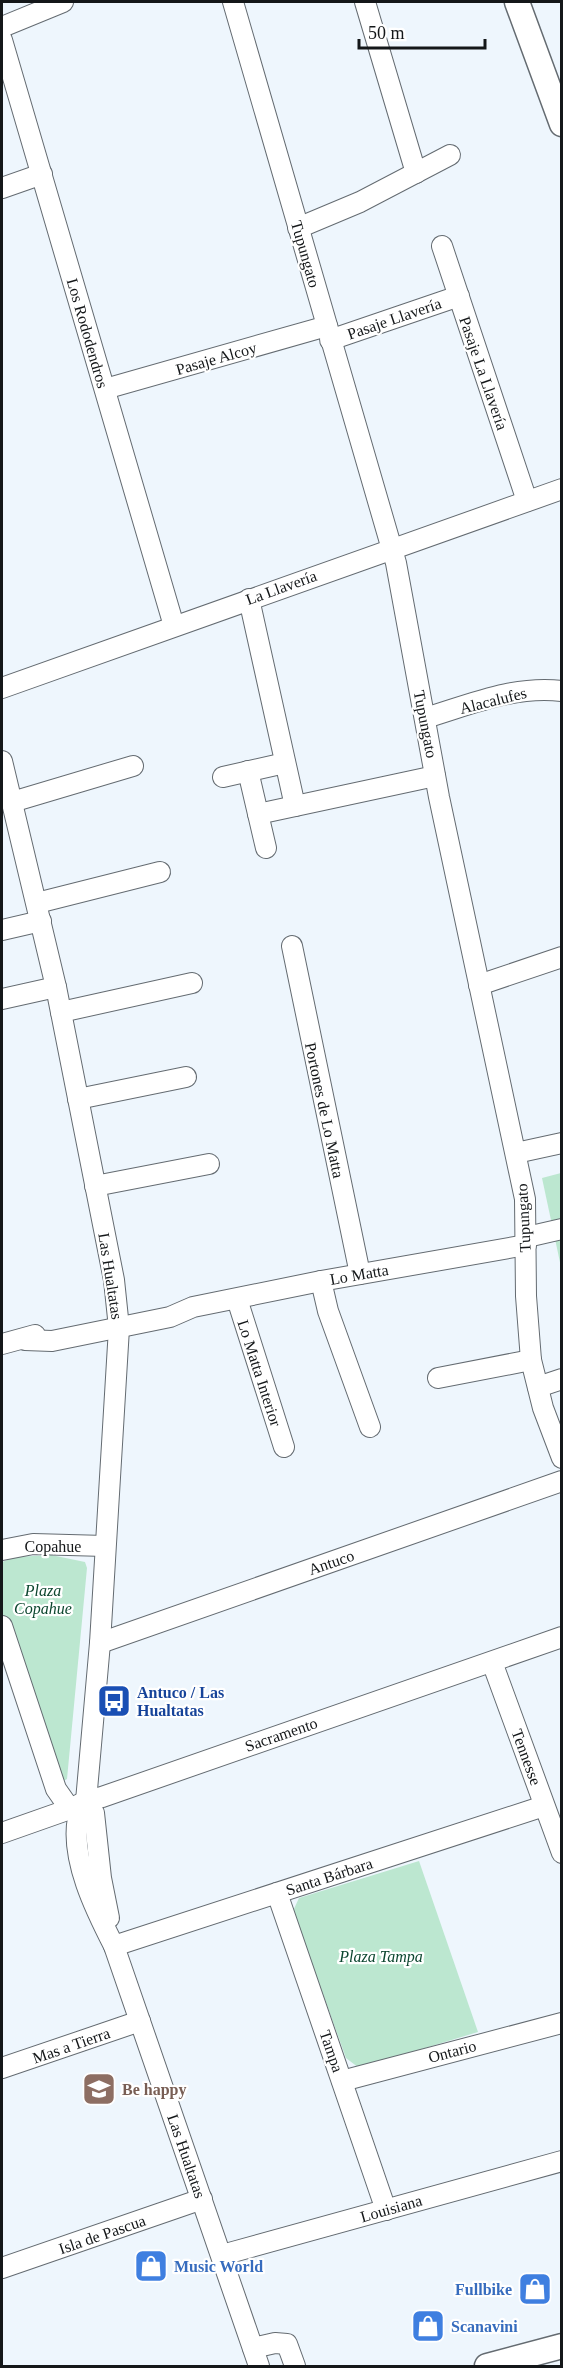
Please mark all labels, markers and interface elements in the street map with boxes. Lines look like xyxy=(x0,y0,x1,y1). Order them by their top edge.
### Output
scale bar xyxy=(359,12,485,50)
text: 50 m xyxy=(368,23,405,43)
street label: Tupungato xyxy=(287,219,323,290)
street label: Los Rododendros xyxy=(64,276,111,390)
street label: Pasaje Llavería xyxy=(345,294,444,343)
street label: Pasaje La Llavería xyxy=(455,314,511,433)
street label: Pasaje Alcoy xyxy=(174,339,259,379)
street label: La Llavería xyxy=(243,567,319,608)
street label: Alacalufes xyxy=(458,684,528,717)
street label: Tupungato xyxy=(410,689,440,760)
street label: Portones de Lo Matta xyxy=(302,1041,347,1179)
street label: Tupungato xyxy=(513,1183,535,1253)
street label: Las Hualtatas xyxy=(95,1232,126,1321)
street label: Lo Matta xyxy=(329,1261,390,1288)
street label: Lo Matta Interior xyxy=(234,1318,285,1429)
street label: Copahue xyxy=(25,1538,81,1556)
street label: Antuco xyxy=(306,1547,356,1578)
park label: Plaza Copahue xyxy=(14,1582,72,1618)
bus stop icon: Antuco / Las Hualtatas xyxy=(96,1683,132,1719)
place label: Antuco / Las Hualtatas xyxy=(137,1684,224,1719)
street label: Sacramento xyxy=(243,1714,320,1755)
street label: Tennesse xyxy=(509,1727,545,1788)
street label: Santa Bárbara xyxy=(284,1854,375,1898)
park label: Plaza Tampa xyxy=(338,1948,423,1966)
street label: Mas a Tierra xyxy=(30,2024,112,2067)
street label: Tampa xyxy=(315,2028,347,2075)
street label: Ontario xyxy=(426,2037,478,2066)
school or university icon: Be happy xyxy=(81,2071,117,2107)
place label: Be happy xyxy=(122,2081,186,2099)
street label: Las Hualtatas xyxy=(164,2112,209,2200)
street label: Louisiana xyxy=(358,2192,424,2225)
street label: Isla de Pascua xyxy=(57,2212,148,2257)
shop icon: Music World xyxy=(133,2248,169,2284)
place label: Music World xyxy=(174,2258,263,2275)
shop icon: Fullbike xyxy=(517,2271,553,2307)
place label: Fullbike xyxy=(455,2281,512,2298)
shop icon: Scanavini xyxy=(410,2308,446,2344)
place label: Scanavini xyxy=(451,2318,518,2335)

